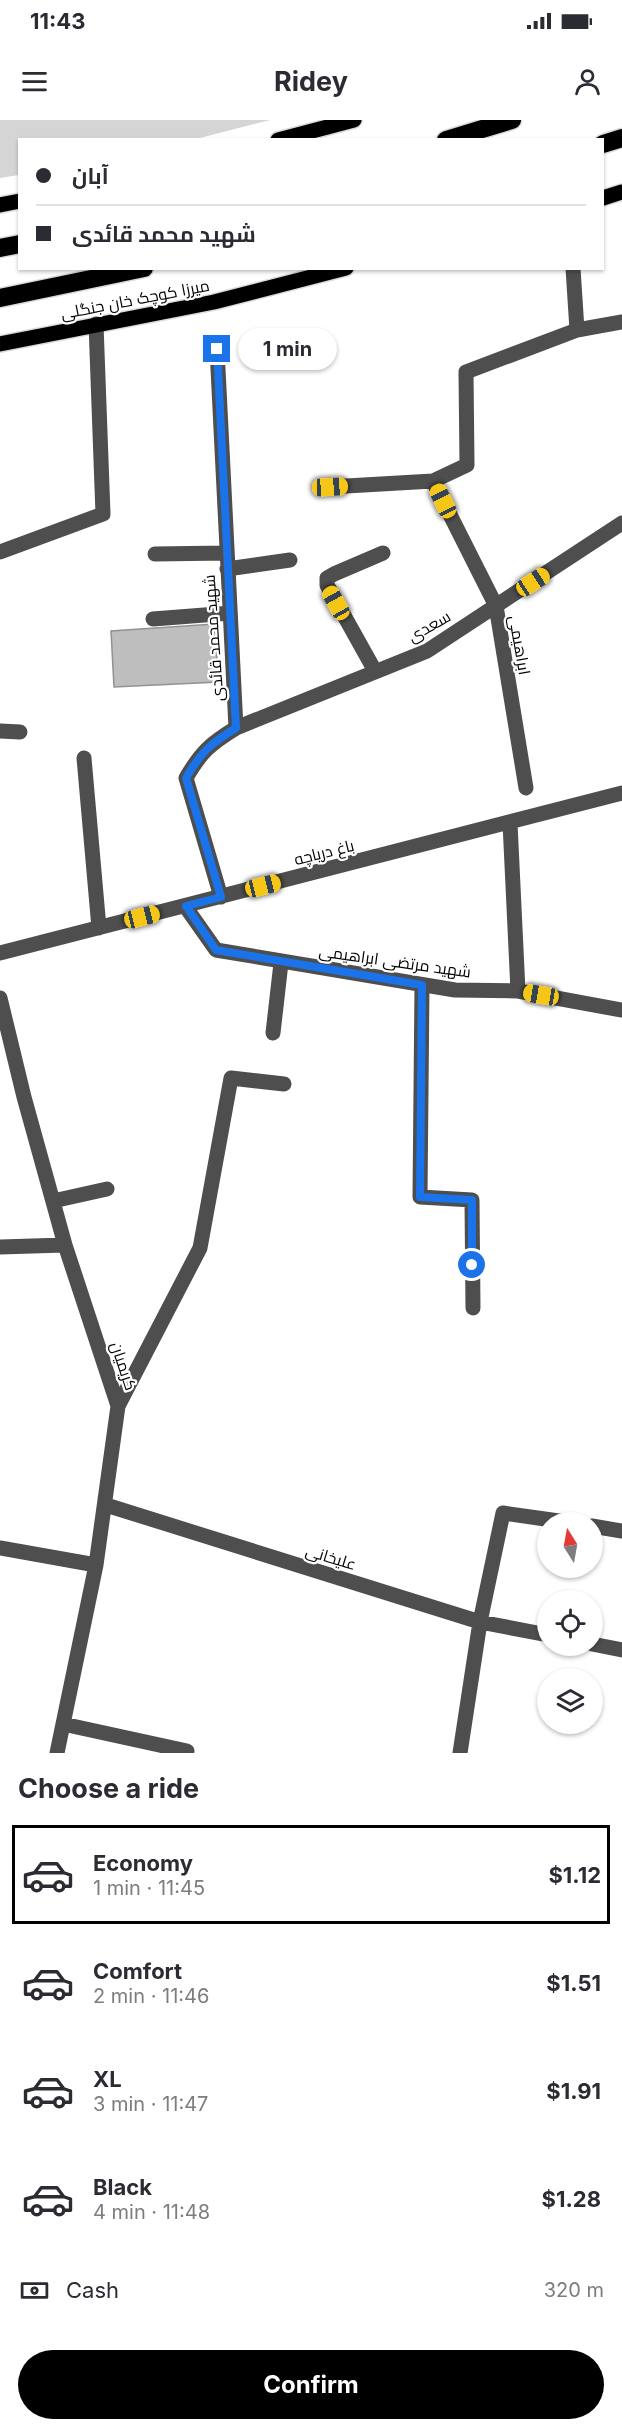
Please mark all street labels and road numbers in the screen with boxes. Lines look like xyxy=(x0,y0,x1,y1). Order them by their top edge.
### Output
street label: میرزا کوچک خان جنگلی xyxy=(59,275,212,325)
street label: شهید محمد قائدی xyxy=(199,574,228,702)
street label: سعدی xyxy=(404,606,455,647)
street label: ابراهیمی xyxy=(504,614,535,676)
street label: باغ دریاچه xyxy=(292,835,357,871)
street label: شهید مرتضی ابراهیمی xyxy=(318,940,472,983)
street label: کریمیان xyxy=(106,1339,141,1393)
street label: علیخانی xyxy=(303,1540,359,1575)

